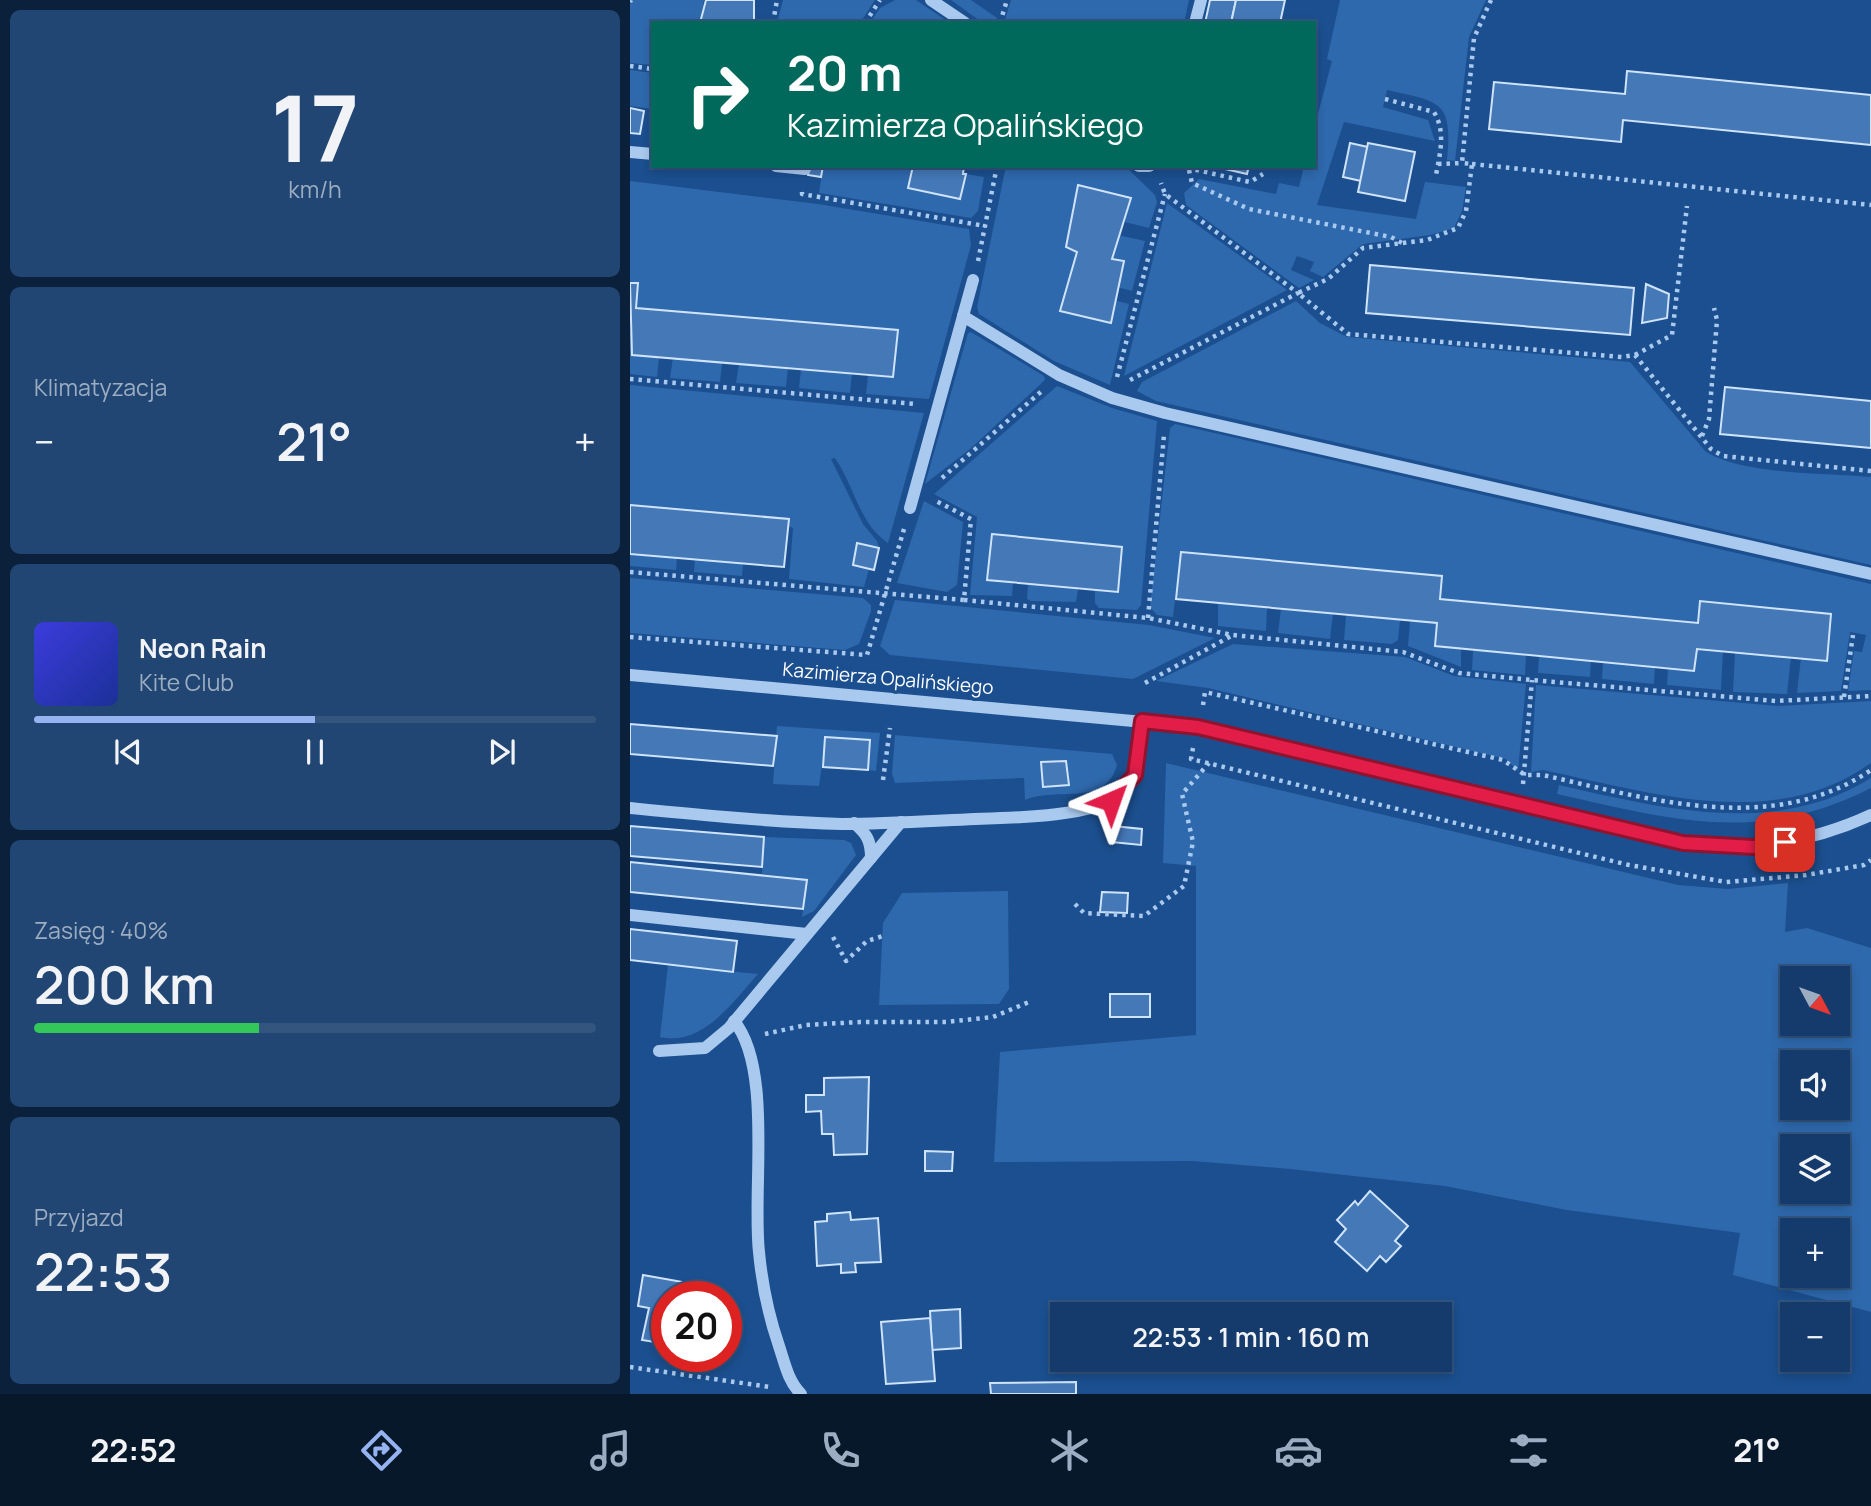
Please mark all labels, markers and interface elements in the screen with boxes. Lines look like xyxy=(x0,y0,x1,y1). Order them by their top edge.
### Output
text: 20 m xyxy=(787,39,902,106)
icon: right xyxy=(672,49,763,140)
text: 17 xyxy=(271,65,359,189)
text: Kazimierza Opalińskiego xyxy=(787,103,1144,147)
text: km/h xyxy=(288,173,342,205)
text: Klimatyzacja xyxy=(34,371,167,403)
text: 21° xyxy=(276,406,352,477)
text: − xyxy=(34,415,55,467)
text: + xyxy=(574,415,596,467)
text: Neon Rain xyxy=(139,630,267,666)
street label: Kazimierza Opalińskiego xyxy=(781,656,995,700)
text: Kite Club xyxy=(139,666,234,698)
icon: previous xyxy=(109,733,147,771)
icon: pause xyxy=(296,733,334,771)
icon: next xyxy=(483,733,521,771)
position arrow xyxy=(1074,764,1148,838)
pin xyxy=(1755,812,1815,872)
icon: arrive xyxy=(1766,823,1804,861)
text: Zasięg · 40% xyxy=(34,914,168,946)
text: 200 km xyxy=(34,949,215,1020)
north arrow xyxy=(1780,966,1850,1036)
map controls xyxy=(1780,966,1850,1372)
button: sound xyxy=(1780,1050,1850,1120)
button: layers xyxy=(1780,1134,1850,1204)
text: Przyjazd xyxy=(34,1201,124,1233)
button: + xyxy=(1780,1218,1850,1288)
text: 22:53 xyxy=(34,1236,172,1307)
speed limit sign: 20 xyxy=(651,1281,742,1372)
button: − xyxy=(1780,1302,1850,1372)
text: 22:53 · 1 min · 160 m xyxy=(1132,1319,1370,1355)
icon: directions xyxy=(357,1426,406,1475)
icon: music xyxy=(586,1426,635,1475)
icon: phone xyxy=(816,1426,865,1475)
icon: climate xyxy=(1045,1426,1094,1475)
icon: car xyxy=(1274,1426,1323,1475)
icon: filters xyxy=(1504,1426,1553,1475)
text: 22:52 xyxy=(90,1428,176,1472)
text: 21° xyxy=(1733,1428,1781,1472)

